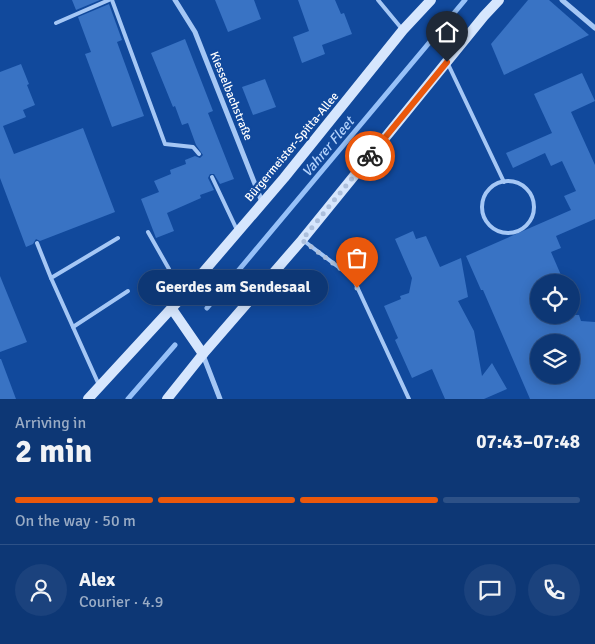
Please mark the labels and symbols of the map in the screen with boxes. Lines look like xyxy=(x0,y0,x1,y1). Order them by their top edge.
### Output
pin xyxy=(426,11,468,62)
street label: Kiesselbachstraße xyxy=(206,49,256,143)
street label: Bürgermeister-Spitta-Allee xyxy=(242,89,342,205)
water label: Vahrer Fleet xyxy=(298,112,359,180)
courier xyxy=(345,131,395,181)
pin xyxy=(336,237,378,288)
callout: Geerdes am Sendesaal xyxy=(137,270,327,306)

